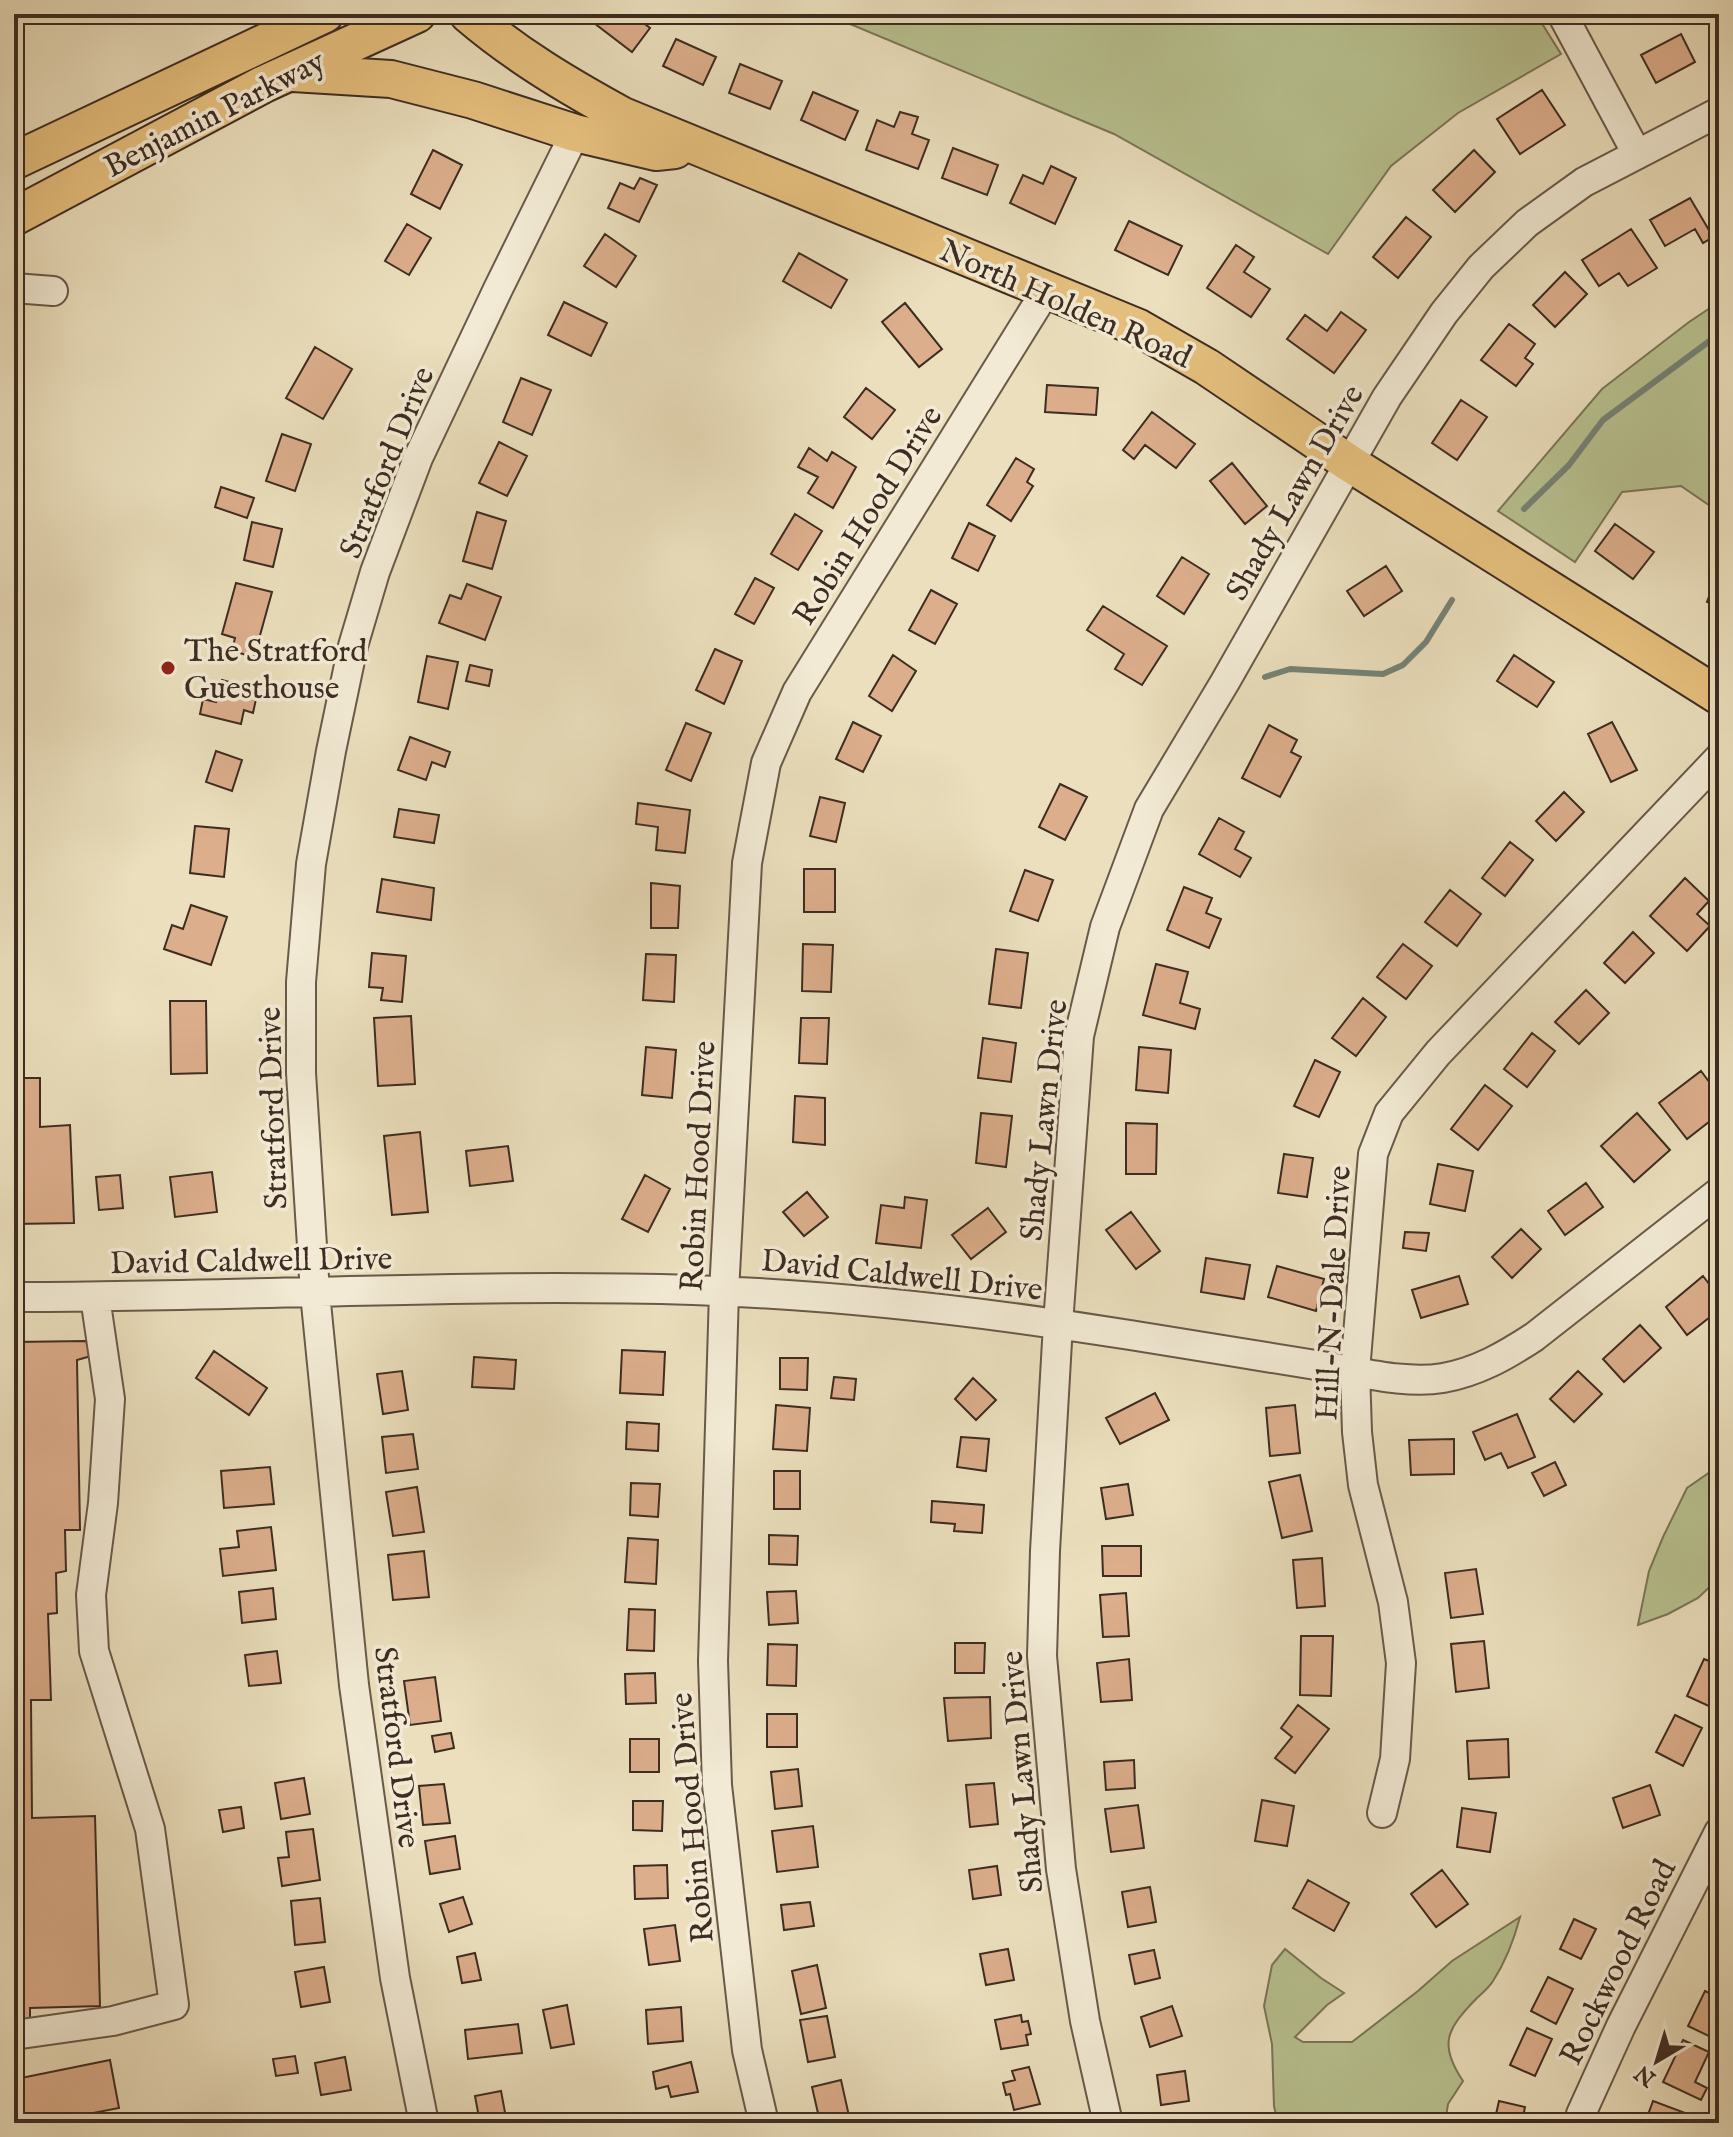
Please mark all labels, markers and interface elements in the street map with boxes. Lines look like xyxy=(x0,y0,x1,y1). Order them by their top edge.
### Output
street label: Benjamin Parkway xyxy=(98,42,333,189)
street label: North Holden Road xyxy=(933,231,1198,380)
street label: Stratford Drive xyxy=(331,361,445,565)
street label: Shady Lawn Drive xyxy=(1218,378,1375,609)
street label: Robin Hood Drive xyxy=(785,399,953,634)
place label: The Stratford Guesthouse xyxy=(184,632,368,710)
marker: The Stratford Guesthouse xyxy=(159,659,177,677)
street label: Shady Lawn Drive xyxy=(1012,997,1079,1243)
street label: Stratford Drive xyxy=(250,1006,299,1210)
street label: Robin Hood Drive xyxy=(672,1040,727,1293)
street label: Hill-N-Dale Drive xyxy=(1307,1165,1362,1422)
street label: David Caldwell Drive xyxy=(109,1240,393,1285)
street label: David Caldwell Drive xyxy=(759,1241,1044,1312)
street label: Stratford Drive xyxy=(363,1644,428,1850)
street label: Shady Lawn Drive xyxy=(992,1649,1054,1894)
street label: Robin Hood Drive xyxy=(662,1691,725,1945)
street label: Rockwood Road xyxy=(1552,1853,1687,2073)
north arrow xyxy=(1617,2021,1697,2101)
text: N xyxy=(1630,2058,1663,2093)

